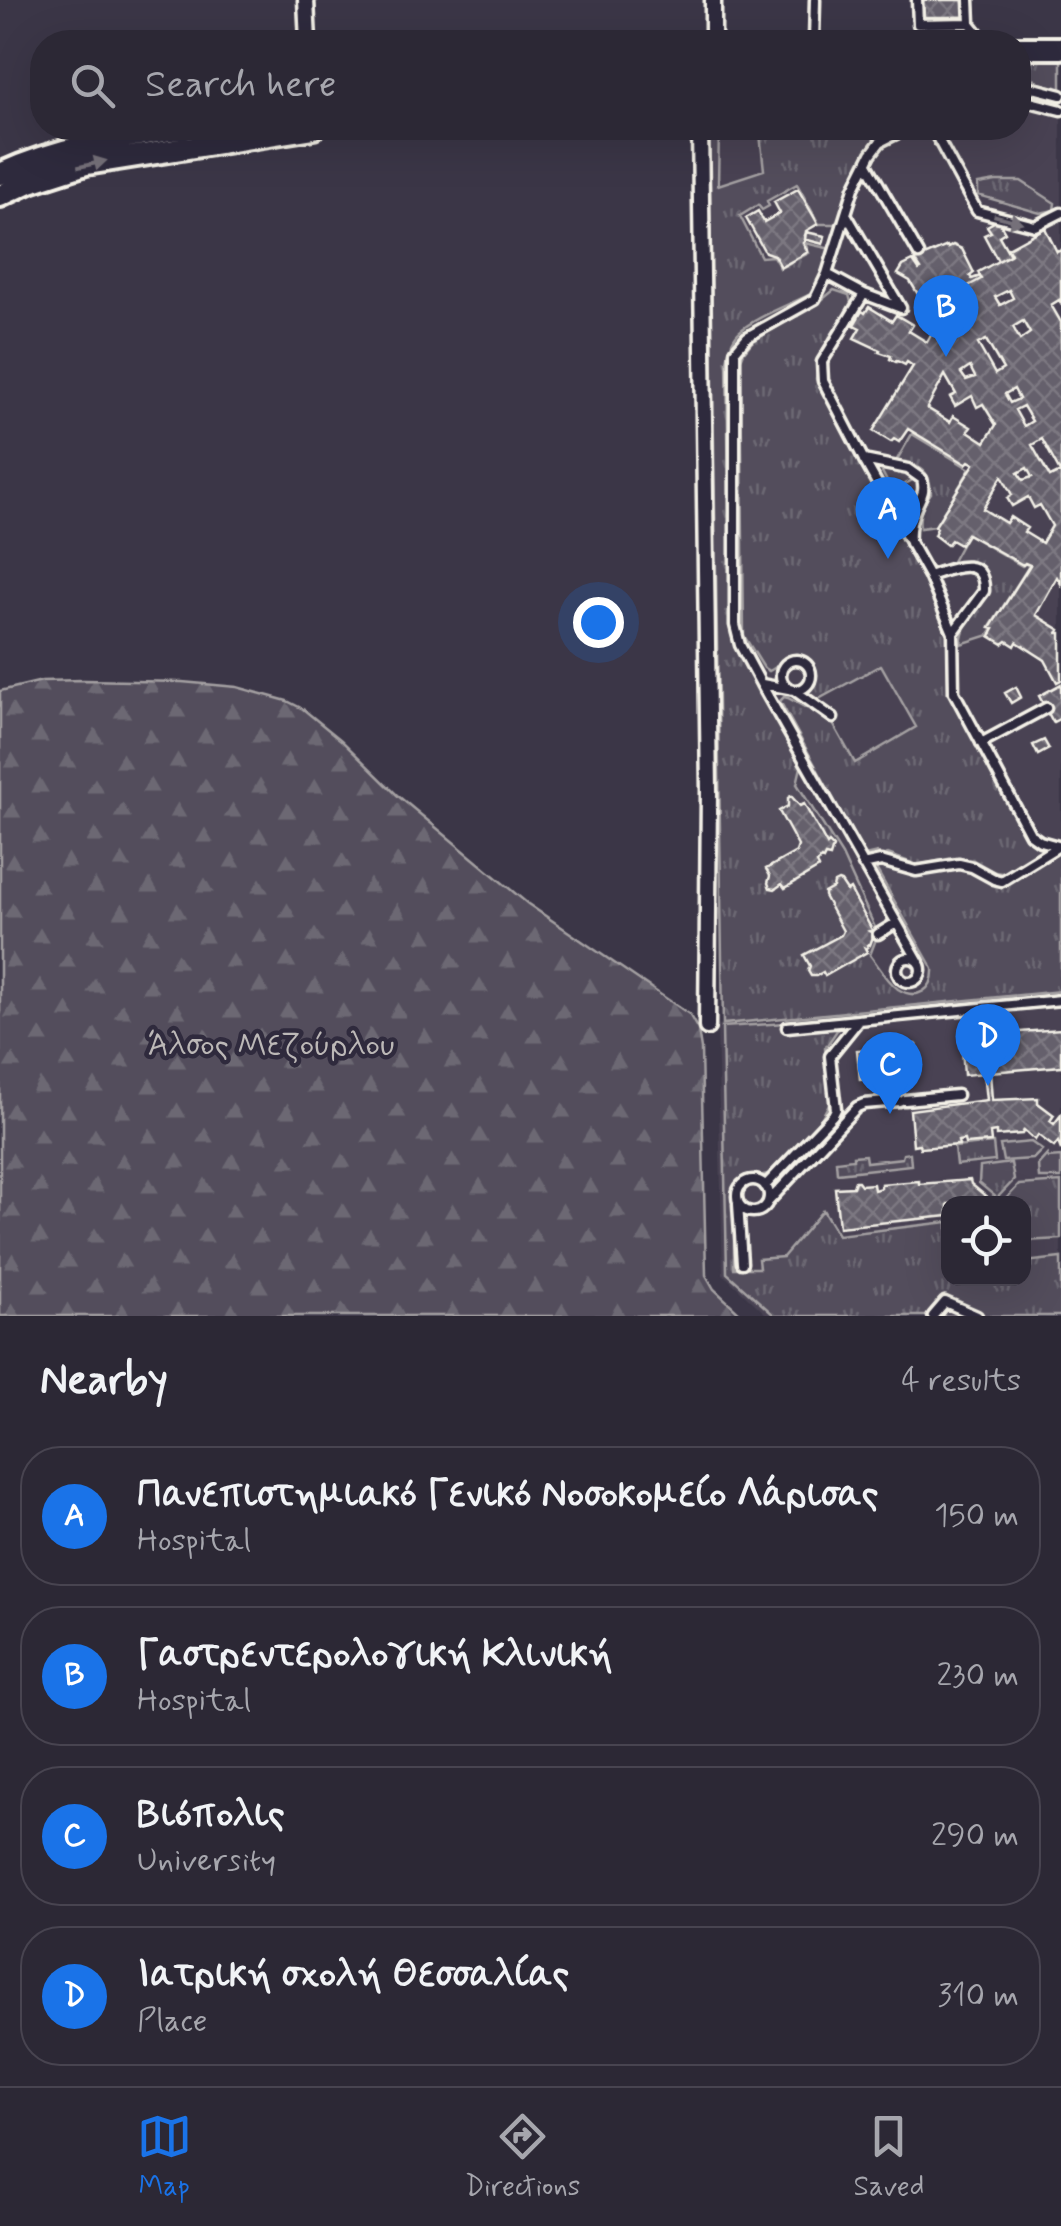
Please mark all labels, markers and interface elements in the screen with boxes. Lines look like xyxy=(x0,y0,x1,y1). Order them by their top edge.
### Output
search box xyxy=(30,30,1031,140)
icon: search xyxy=(65,58,120,113)
text: Search here xyxy=(145,61,336,110)
one-way arrow xyxy=(77,155,108,171)
one-way arrow xyxy=(993,212,1024,228)
pin: B xyxy=(914,274,978,357)
pin: A xyxy=(856,476,920,559)
your location xyxy=(573,597,624,648)
pin: D xyxy=(956,1004,1020,1086)
park label: Άλσος Μεζούρλου xyxy=(148,1025,394,1067)
pin: C xyxy=(858,1032,922,1114)
map controls xyxy=(941,1196,1031,1286)
button: locate xyxy=(941,1196,1031,1286)
text: Nearby xyxy=(40,1354,168,1409)
text: 4 results xyxy=(901,1360,1021,1402)
text: Πανεπιστημιακό Γενικό Νοσοκομείο Λάρισας xyxy=(137,1471,878,1520)
text: A xyxy=(64,1495,85,1537)
text: 150 m xyxy=(934,1495,1019,1537)
text: Hospital xyxy=(137,1520,251,1562)
text: Γαστρεντερολογική Κλινική xyxy=(137,1631,613,1680)
text: B xyxy=(64,1655,85,1697)
text: 230 m xyxy=(936,1655,1019,1697)
text: Hospital xyxy=(137,1680,251,1722)
text: Βιόπολις xyxy=(137,1791,285,1840)
text: C xyxy=(63,1815,86,1857)
text: 290 m xyxy=(931,1815,1019,1857)
text: University xyxy=(137,1840,276,1882)
text: Ιατρική σχολή Θεσσαλίας xyxy=(137,1951,569,2000)
text: D xyxy=(63,1975,86,2017)
text: 310 m xyxy=(937,1975,1019,2017)
text: Place xyxy=(137,2000,207,2042)
tab: Map xyxy=(137,2109,192,2206)
tab: Directions xyxy=(465,2109,580,2206)
tab: Saved xyxy=(854,2109,924,2206)

